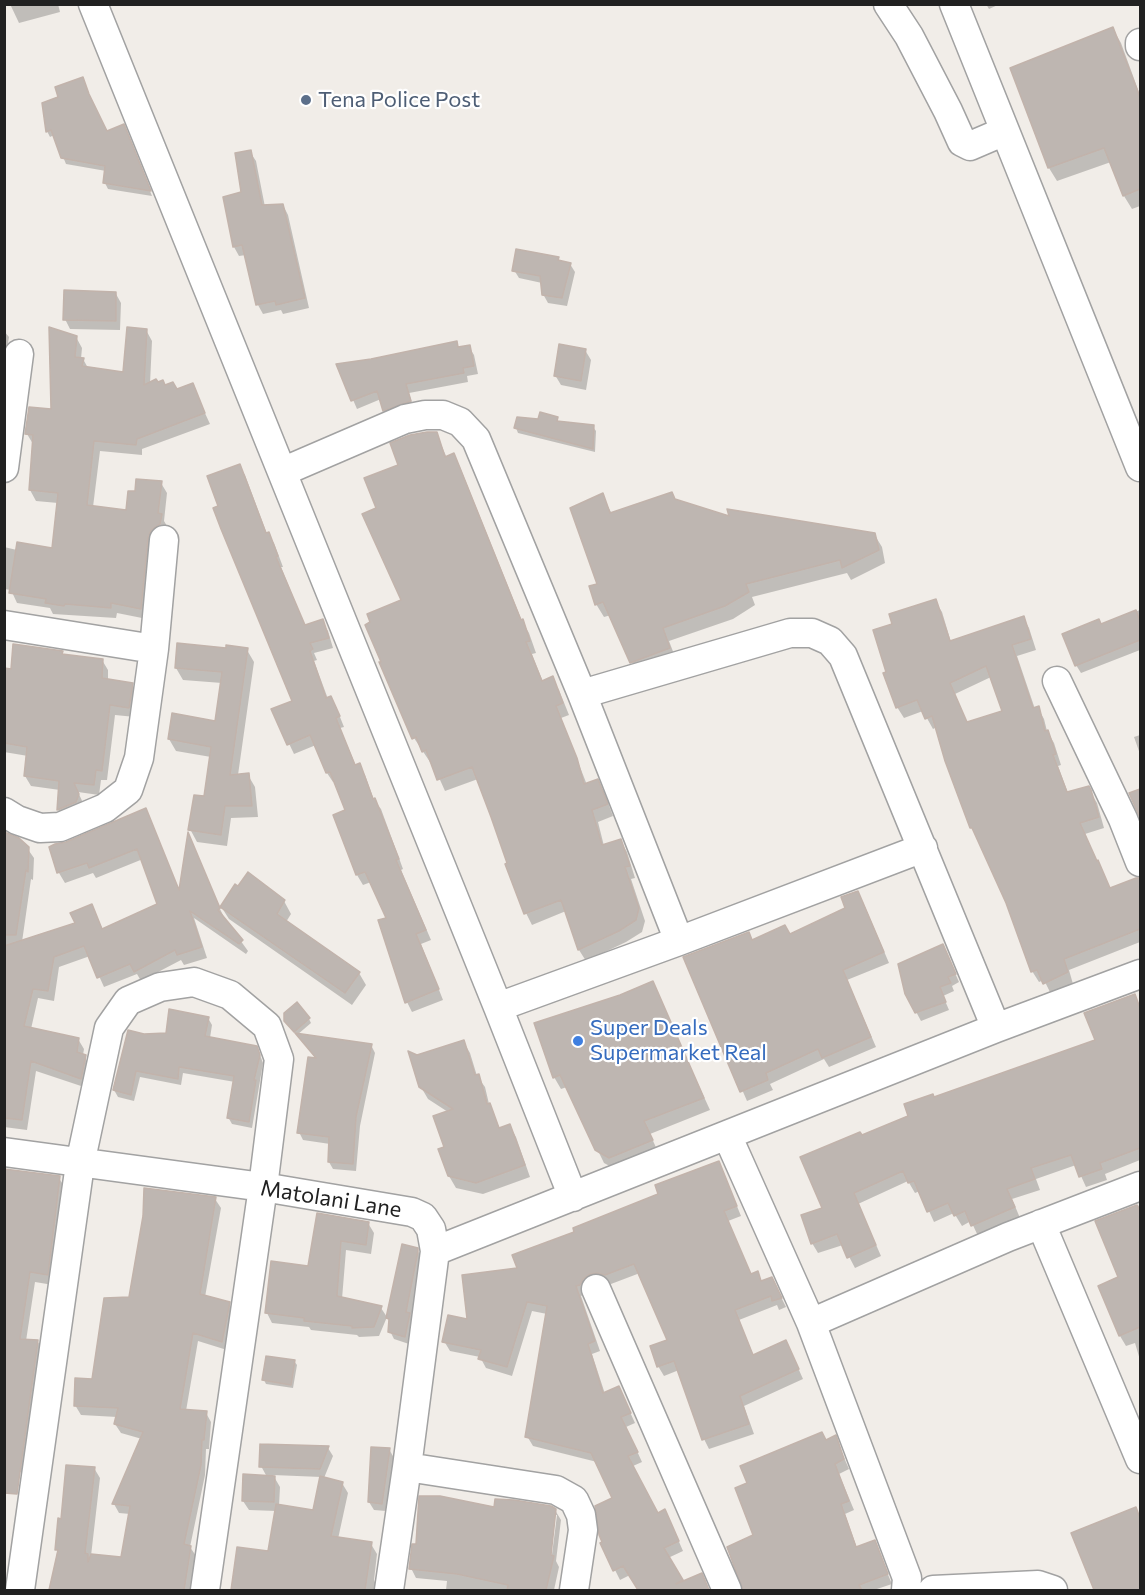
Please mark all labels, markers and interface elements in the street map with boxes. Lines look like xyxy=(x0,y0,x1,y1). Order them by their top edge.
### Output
place label: Tena Police Post xyxy=(318,87,480,113)
marker: Tena Police Post xyxy=(299,93,313,107)
place label: Super Deals Supermarket Real xyxy=(590,1015,767,1066)
marker: Super Deals Supermarket Real xyxy=(571,1034,585,1048)
street label: Matolani Lane xyxy=(259,1175,403,1223)

